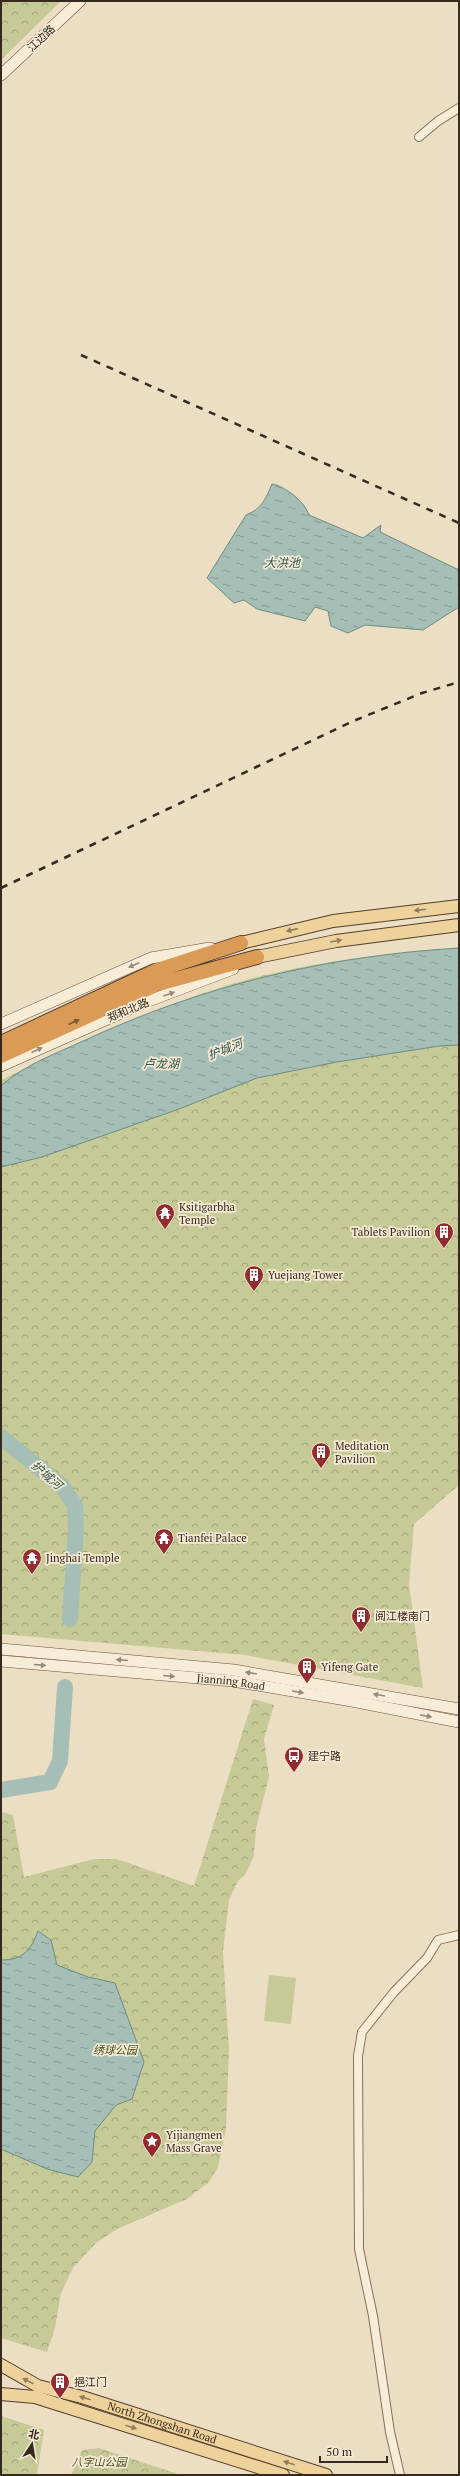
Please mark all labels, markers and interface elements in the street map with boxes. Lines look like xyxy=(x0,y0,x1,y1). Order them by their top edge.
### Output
street label: 江边路 xyxy=(24,22,58,54)
water label: 大洪池 xyxy=(264,555,301,570)
one-way arrow xyxy=(414,907,426,913)
one-way arrow xyxy=(286,928,298,934)
one-way arrow xyxy=(330,938,342,944)
one-way arrow xyxy=(129,962,140,968)
one-way arrow xyxy=(163,990,175,996)
street label: 郑和北路 xyxy=(105,995,151,1025)
one-way arrow xyxy=(69,1019,80,1025)
water label: 护城河 xyxy=(206,1035,246,1062)
one-way arrow xyxy=(31,1047,42,1053)
water label: 卢龙湖 xyxy=(143,1056,181,1071)
place label: Ksitigarbha Temple xyxy=(179,1200,236,1227)
temple icon: Ksitigarbha Temple xyxy=(154,1202,176,1230)
building icon: Tablets Pavilion xyxy=(433,1221,455,1249)
place label: Tablets Pavilion xyxy=(351,1225,430,1239)
building icon: Yuejiang Tower xyxy=(243,1264,265,1292)
place label: Yuejiang Tower xyxy=(268,1268,344,1282)
place label: Meditation Pavilion xyxy=(335,1439,390,1466)
building icon: Meditation Pavilion xyxy=(310,1441,332,1469)
water label: 护城河 xyxy=(28,1458,67,1494)
temple icon: Tianfei Palace xyxy=(153,1527,175,1555)
place label: Tianfei Palace xyxy=(178,1531,247,1545)
temple icon: Jinghai Temple xyxy=(21,1547,43,1575)
place label: Jinghai Temple xyxy=(46,1551,120,1565)
building icon: 阅江楼南门 xyxy=(350,1605,372,1633)
place label: 阅江楼南门 xyxy=(375,1609,430,1623)
building icon: Yifeng Gate xyxy=(296,1656,318,1684)
one-way arrow xyxy=(116,1657,128,1664)
place label: Yifeng Gate xyxy=(321,1660,379,1674)
one-way arrow xyxy=(34,1662,46,1669)
one-way arrow xyxy=(245,1670,257,1676)
street label: Jianning Road xyxy=(196,1671,266,1693)
one-way arrow xyxy=(163,1673,175,1679)
one-way arrow xyxy=(292,1689,304,1695)
one-way arrow xyxy=(373,1691,385,1697)
one-way arrow xyxy=(420,1713,432,1719)
bus stop icon: 建宁路 xyxy=(283,1745,305,1773)
place label: 建宁路 xyxy=(308,1749,341,1763)
park label: 绣球公园 xyxy=(93,2043,139,2057)
place label: Yijiangmen Mass Grave xyxy=(166,2128,223,2155)
place icon: Yijiangmen Mass Grave xyxy=(141,2130,163,2158)
building icon: 挹江门 xyxy=(49,2371,71,2399)
place label: 挹江门 xyxy=(74,2375,107,2389)
one-way arrow xyxy=(22,2378,33,2384)
one-way arrow xyxy=(79,2395,91,2401)
street label: North Zhongshan Road xyxy=(106,2399,218,2447)
north arrow xyxy=(12,2424,52,2464)
one-way arrow xyxy=(125,2424,137,2430)
text: 北 xyxy=(27,2426,41,2442)
scale bar xyxy=(320,2438,387,2464)
text: 50 m xyxy=(326,2444,353,2459)
park label: 八字山公园 xyxy=(72,2455,128,2469)
one-way arrow xyxy=(283,2460,295,2466)

